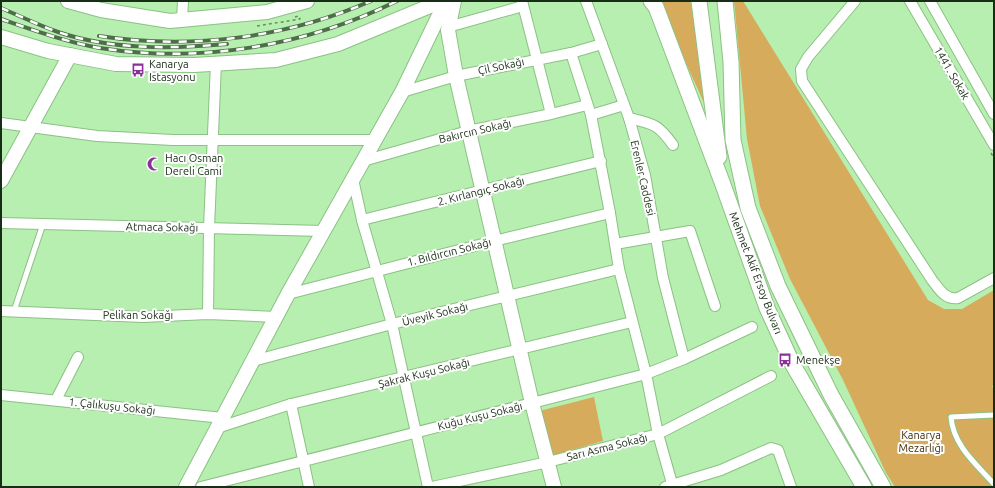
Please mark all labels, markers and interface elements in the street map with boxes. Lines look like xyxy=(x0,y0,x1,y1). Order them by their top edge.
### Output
street label: 1441. Sokak xyxy=(932,44,972,102)
street label: Çil Sokağı xyxy=(477,55,525,77)
place label: Kanarya Istasyonu xyxy=(149,58,196,83)
bus stop icon: Kanarya Istasyonu xyxy=(130,62,146,78)
street label: Bakırcın Sokağı xyxy=(438,117,512,145)
street label: Erenler Caddesi xyxy=(628,139,658,217)
place label: Hacı Osman Dereli Cami xyxy=(165,152,223,177)
mosque icon: Hacı Osman Dereli Cami xyxy=(146,156,162,172)
street label: 2. Kırlangıç Sokağı xyxy=(436,174,526,208)
street label: Mehmet Akif Ersoy Bulvarı xyxy=(727,210,785,336)
street label: Atmaca Sokağı xyxy=(126,220,198,234)
street label: 1. Bıldırcın Sokağı xyxy=(406,236,492,268)
street label: Üveyik Sokağı xyxy=(401,300,469,328)
street label: Pelikan Sokağı xyxy=(103,309,173,321)
bus stop icon: Menekşe xyxy=(777,352,793,368)
place label: Menekşe xyxy=(796,354,840,366)
street label: Şakrak Kuşu Sokağı xyxy=(377,356,471,390)
street label: 1. Çalıkuşu Sokağı xyxy=(68,395,156,417)
street label: Kuğu Kuşu Sokağı xyxy=(436,400,524,432)
park label: Kanarya Mezarlığı xyxy=(898,429,944,454)
street label: Sarı Asma Sokağı xyxy=(565,431,649,463)

